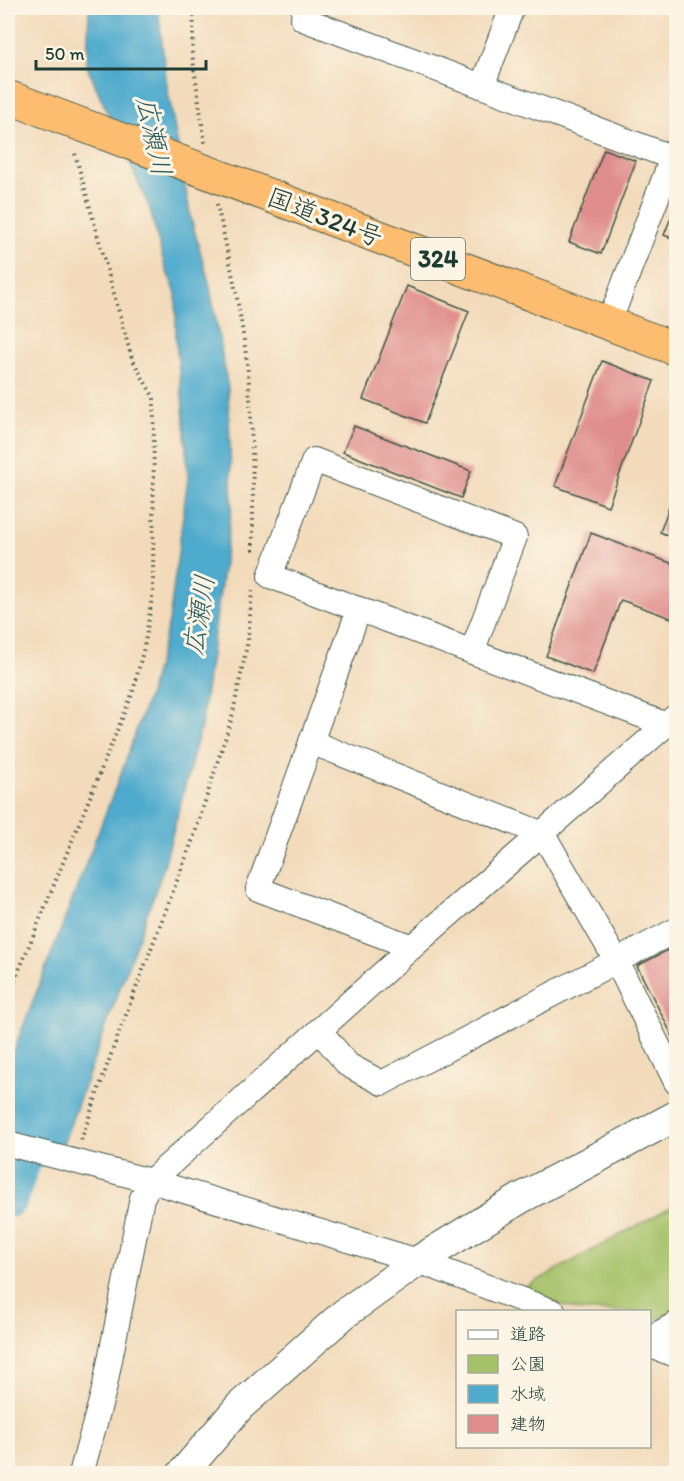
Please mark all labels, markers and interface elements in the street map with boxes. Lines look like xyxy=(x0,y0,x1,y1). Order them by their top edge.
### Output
scale bar xyxy=(36,33,206,71)
text: 50 m xyxy=(45,43,85,65)
water label: 広瀬川 xyxy=(130,93,179,179)
street label: 国道324号 xyxy=(263,180,387,254)
road number: 324 xyxy=(411,238,465,280)
water label: 広瀬川 xyxy=(176,572,221,658)
legend xyxy=(456,1310,651,1448)
text: 道路 xyxy=(510,1323,546,1345)
text: 公園 xyxy=(510,1353,546,1375)
text: 水域 xyxy=(510,1383,546,1405)
text: 建物 xyxy=(510,1413,546,1435)

